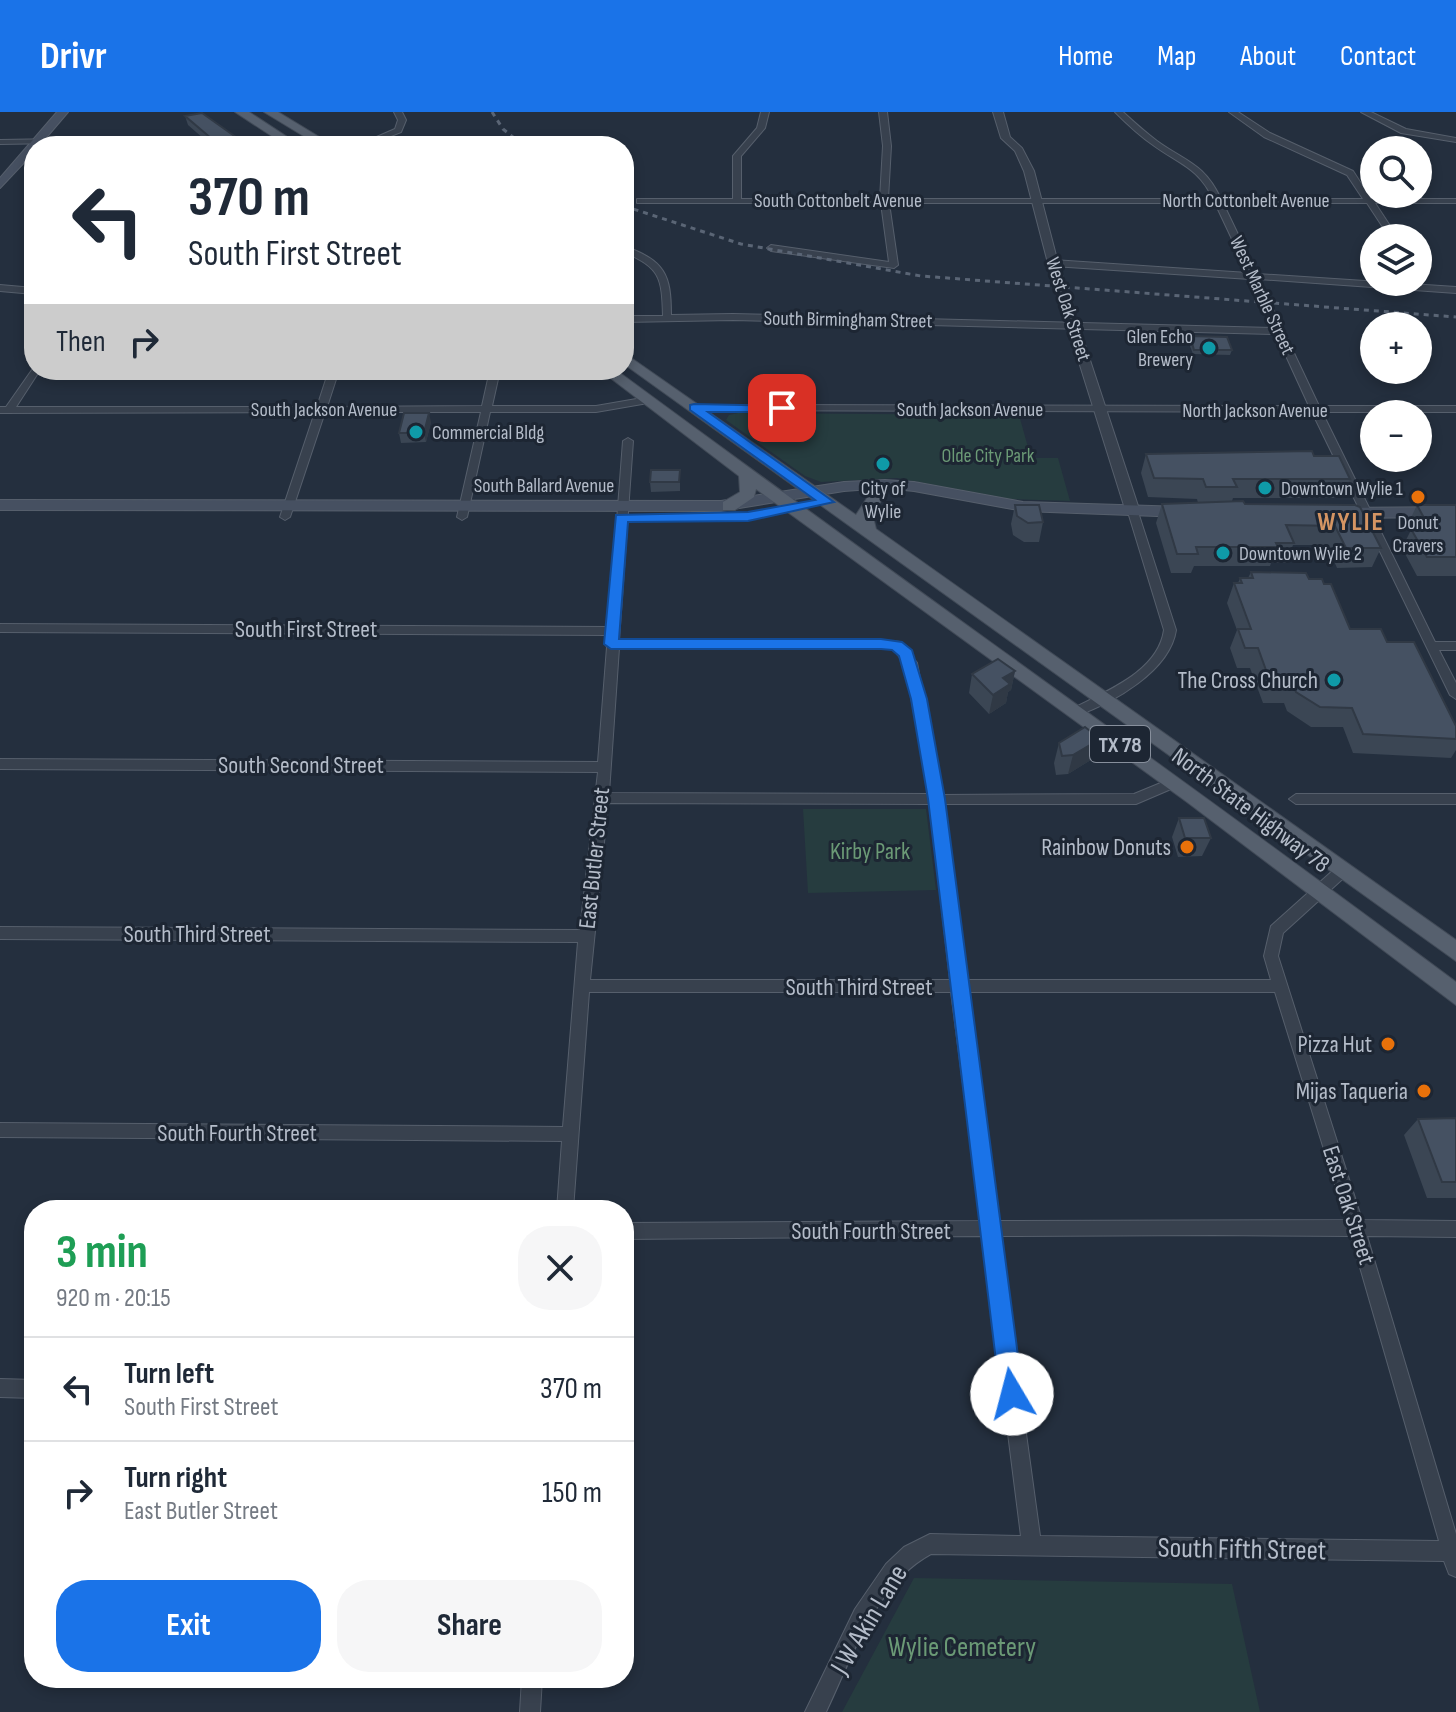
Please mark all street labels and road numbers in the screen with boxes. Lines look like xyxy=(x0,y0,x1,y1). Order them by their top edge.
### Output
street label: South Cottonbelt Avenue xyxy=(754,189,922,213)
street label: North Cottonbelt Avenue xyxy=(1162,189,1330,213)
street label: West Marble Street xyxy=(1224,232,1300,358)
street label: West Oak Street xyxy=(1040,254,1096,364)
street label: South Birmingham Street xyxy=(763,307,933,333)
street label: South Jackson Avenue xyxy=(251,398,397,422)
street label: South Jackson Avenue xyxy=(897,398,1043,422)
street label: North Jackson Avenue xyxy=(1182,399,1328,423)
street label: South Ballard Avenue xyxy=(474,474,614,498)
street label: South First Street xyxy=(235,615,377,644)
road number: TX 78 xyxy=(1090,726,1150,762)
street label: North State Highway 78 xyxy=(1166,742,1335,879)
street label: South Second Street xyxy=(218,751,384,780)
street label: East Butler Street xyxy=(573,786,616,930)
street label: South Third Street xyxy=(124,920,270,949)
street label: South Third Street xyxy=(786,973,932,1002)
street label: South Fourth Street xyxy=(157,1119,317,1148)
street label: East Oak Street xyxy=(1316,1142,1381,1268)
street label: South Fourth Street xyxy=(791,1217,951,1246)
street label: South Fifth Street xyxy=(1157,1532,1327,1567)
street label: J W Akin Lane xyxy=(823,1559,915,1681)

